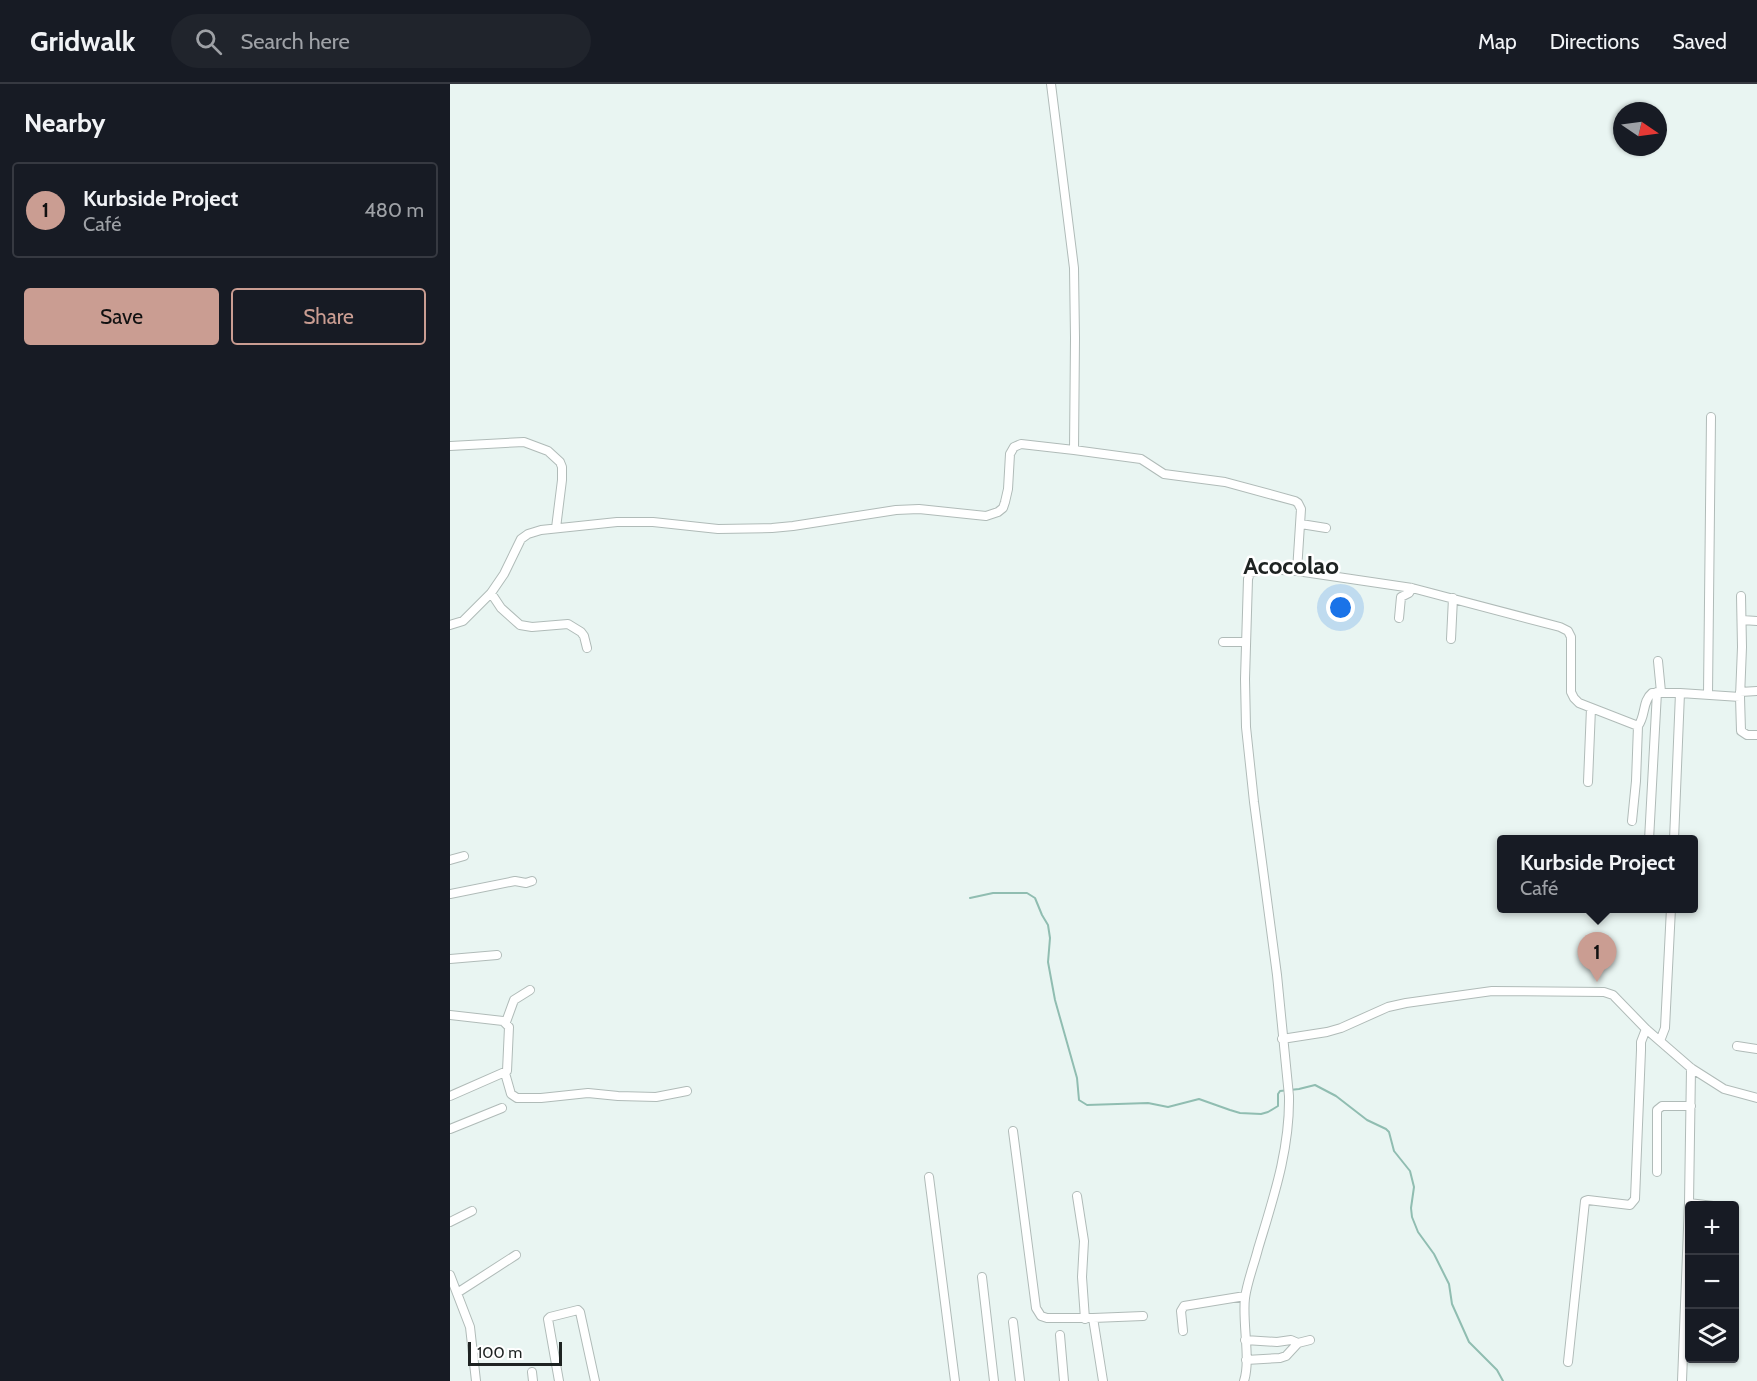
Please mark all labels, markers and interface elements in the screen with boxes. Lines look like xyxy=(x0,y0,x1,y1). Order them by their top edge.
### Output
search box xyxy=(171,14,591,68)
text: Gridwalk xyxy=(30,24,135,58)
icon: search xyxy=(192,25,225,58)
text: Search here xyxy=(240,28,350,55)
text: Map xyxy=(1478,29,1517,54)
text: Directions xyxy=(1550,29,1639,54)
text: Saved xyxy=(1672,29,1727,54)
north arrow xyxy=(1613,102,1667,156)
text: Nearby xyxy=(24,107,105,139)
text: Kurbside Project xyxy=(83,185,238,212)
text: 1 xyxy=(42,198,49,222)
text: 480 m xyxy=(364,198,424,222)
text: Café xyxy=(83,212,121,236)
button: Save xyxy=(24,288,219,345)
button: Share xyxy=(231,288,426,345)
district label: Acocolao xyxy=(1243,551,1339,580)
your location xyxy=(1326,593,1355,622)
popup xyxy=(1497,835,1698,913)
text: Kurbside Project xyxy=(1520,849,1675,876)
text: Café xyxy=(1520,876,1558,900)
pin: 1 xyxy=(1578,932,1616,982)
map controls xyxy=(1685,1201,1739,1363)
button: + xyxy=(1685,1201,1739,1255)
button: − xyxy=(1685,1255,1739,1309)
button: layers xyxy=(1685,1309,1739,1363)
scale bar xyxy=(468,1339,562,1366)
text: 100 m xyxy=(477,1343,522,1362)

